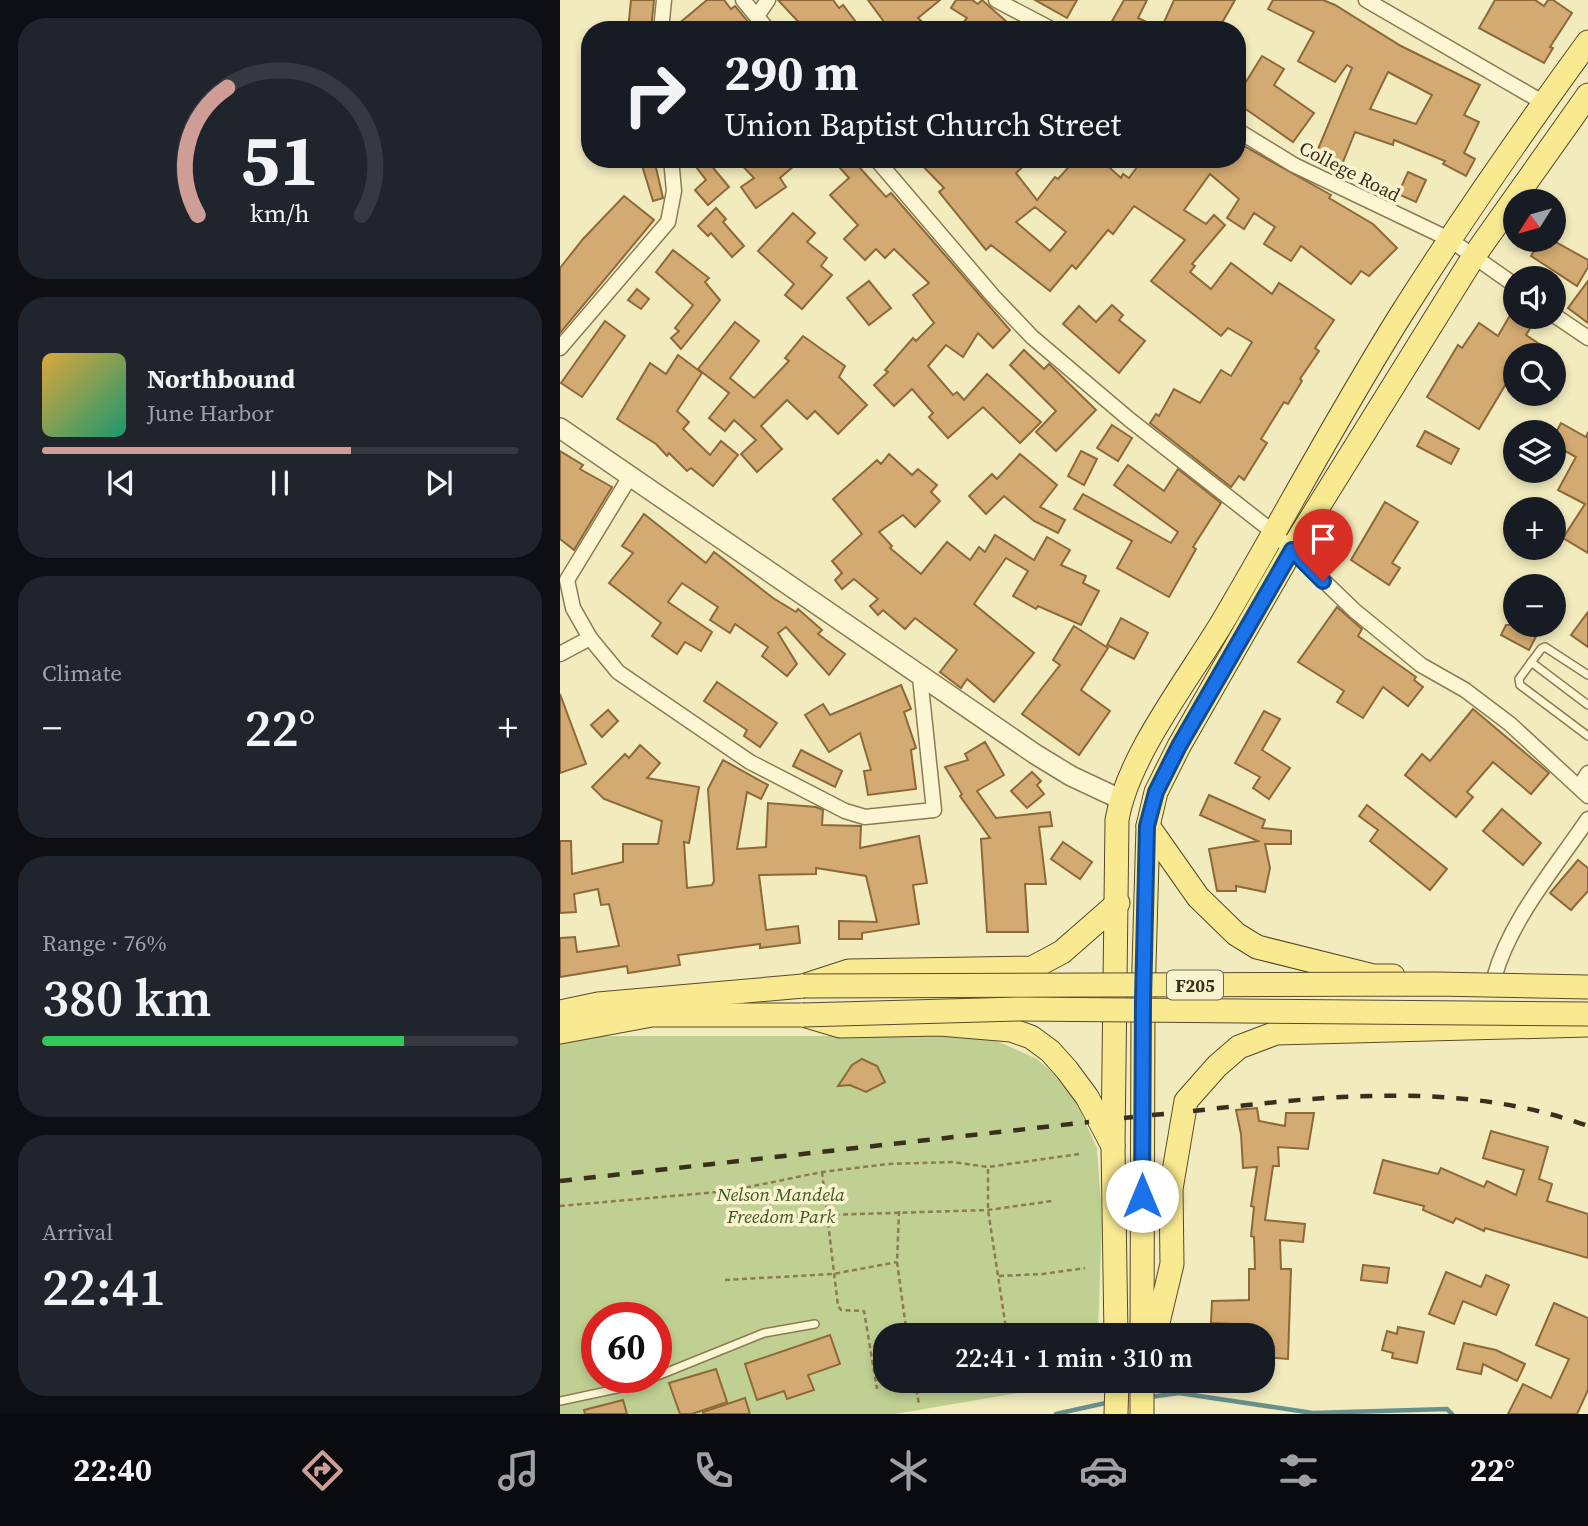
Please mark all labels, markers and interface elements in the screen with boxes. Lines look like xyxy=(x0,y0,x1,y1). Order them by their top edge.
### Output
text: 290 m xyxy=(724,39,859,106)
icon: right xyxy=(609,49,700,140)
text: Union Baptist Church Street xyxy=(724,103,1121,147)
text: 51 xyxy=(241,110,319,209)
street label: College Road xyxy=(1295,134,1405,208)
north arrow xyxy=(1503,189,1566,252)
map controls xyxy=(1503,189,1566,637)
text: km/h xyxy=(250,195,310,229)
button: sound xyxy=(1503,266,1566,329)
button: search xyxy=(1503,343,1566,406)
text: Northbound xyxy=(147,361,295,397)
text: June Harbor xyxy=(147,397,274,429)
button: layers xyxy=(1503,420,1566,483)
icon: previous xyxy=(102,464,140,502)
icon: pause xyxy=(261,464,299,502)
icon: next xyxy=(420,464,458,502)
button: + xyxy=(1503,497,1566,560)
pin xyxy=(1293,509,1353,581)
icon: arrive xyxy=(1304,520,1342,558)
button: − xyxy=(1503,574,1566,637)
text: Climate xyxy=(42,657,122,689)
text: 22° xyxy=(244,692,316,763)
text: − xyxy=(42,702,62,754)
text: + xyxy=(498,702,518,754)
text: Range · 76% xyxy=(42,927,167,959)
text: 380 km xyxy=(42,962,211,1033)
road number: F205 xyxy=(1167,970,1223,1000)
position arrow xyxy=(1105,1159,1179,1233)
park label: Nelson Mandela Freedom Park xyxy=(716,1181,845,1229)
text: Arrival xyxy=(42,1216,113,1248)
text: 22:41 xyxy=(42,1251,166,1322)
speed limit sign: 60 xyxy=(581,1302,672,1393)
text: 22:41 · 1 min · 310 m xyxy=(955,1340,1193,1376)
icon: directions xyxy=(298,1446,347,1495)
icon: music xyxy=(494,1446,543,1495)
icon: phone xyxy=(689,1446,738,1495)
icon: climate xyxy=(884,1446,933,1495)
icon: car xyxy=(1079,1446,1128,1495)
icon: filters xyxy=(1274,1446,1323,1495)
text: 22:40 xyxy=(73,1448,152,1492)
text: 22° xyxy=(1470,1448,1515,1492)

